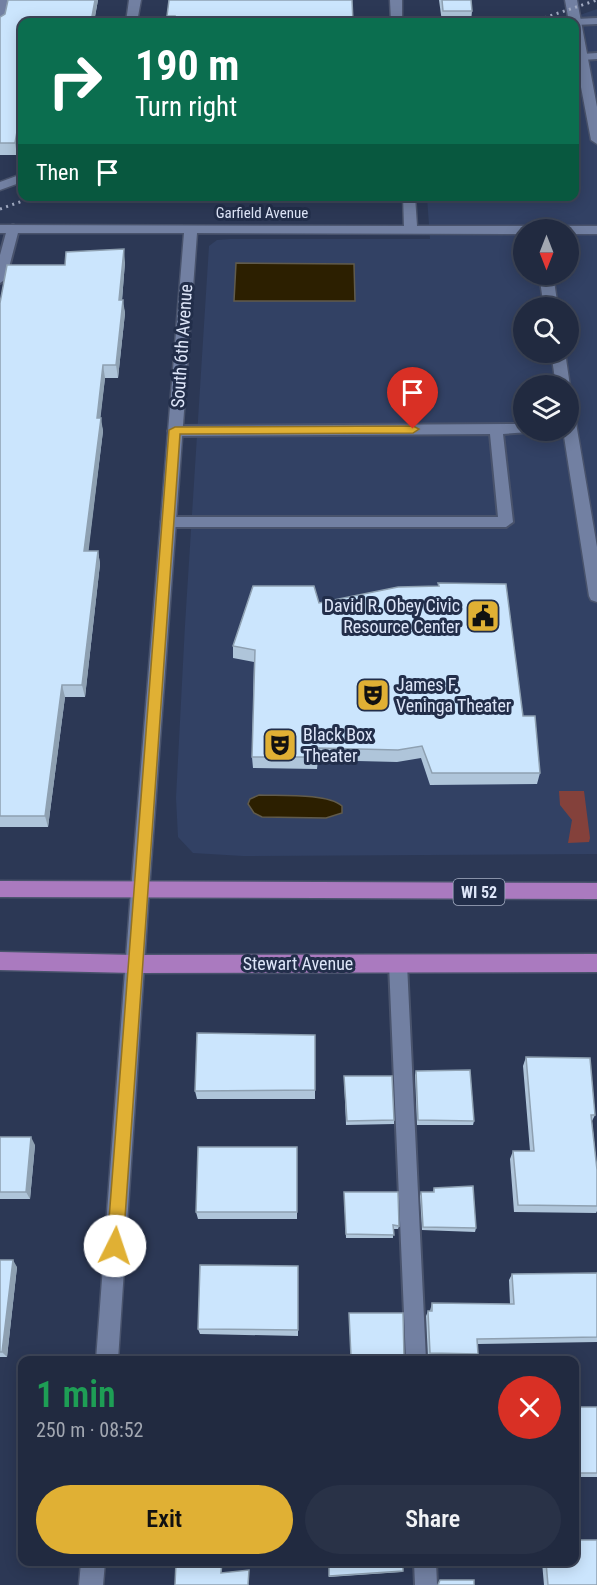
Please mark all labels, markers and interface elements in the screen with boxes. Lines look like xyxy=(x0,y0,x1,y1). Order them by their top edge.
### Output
text: 190 m xyxy=(135,41,240,90)
icon: right xyxy=(36,42,114,120)
text: Turn right xyxy=(135,91,237,123)
icon: arrive xyxy=(91,156,124,189)
text: Then xyxy=(36,160,79,185)
street label: Garfield Avenue xyxy=(216,204,308,222)
north arrow xyxy=(513,219,579,285)
map controls xyxy=(513,219,579,441)
street label: South 6th Avenue xyxy=(167,283,196,409)
button: search xyxy=(513,297,579,363)
pin xyxy=(387,367,438,429)
button: layers xyxy=(513,375,579,441)
icon: arrive xyxy=(396,376,429,409)
place label: David R. Obey Civic Resource Center xyxy=(324,595,461,637)
public building icon: David R. Obey Civic Resource Center xyxy=(465,598,501,634)
place label: James F. Veninga Theater xyxy=(396,674,512,716)
theatre icon: James F. Veninga Theater xyxy=(355,677,391,713)
place label: Black Box Theater xyxy=(303,724,373,766)
theatre icon: Black Box Theater xyxy=(262,727,298,763)
road number: WI 52 xyxy=(454,879,504,905)
street label: Stewart Avenue xyxy=(243,953,353,974)
position arrow xyxy=(83,1214,147,1278)
text: 1 min xyxy=(36,1374,116,1416)
button: close xyxy=(498,1376,561,1439)
text: 250 m · 08:52 xyxy=(36,1418,143,1442)
button: Exit xyxy=(36,1485,293,1554)
button: Share xyxy=(305,1485,561,1554)

